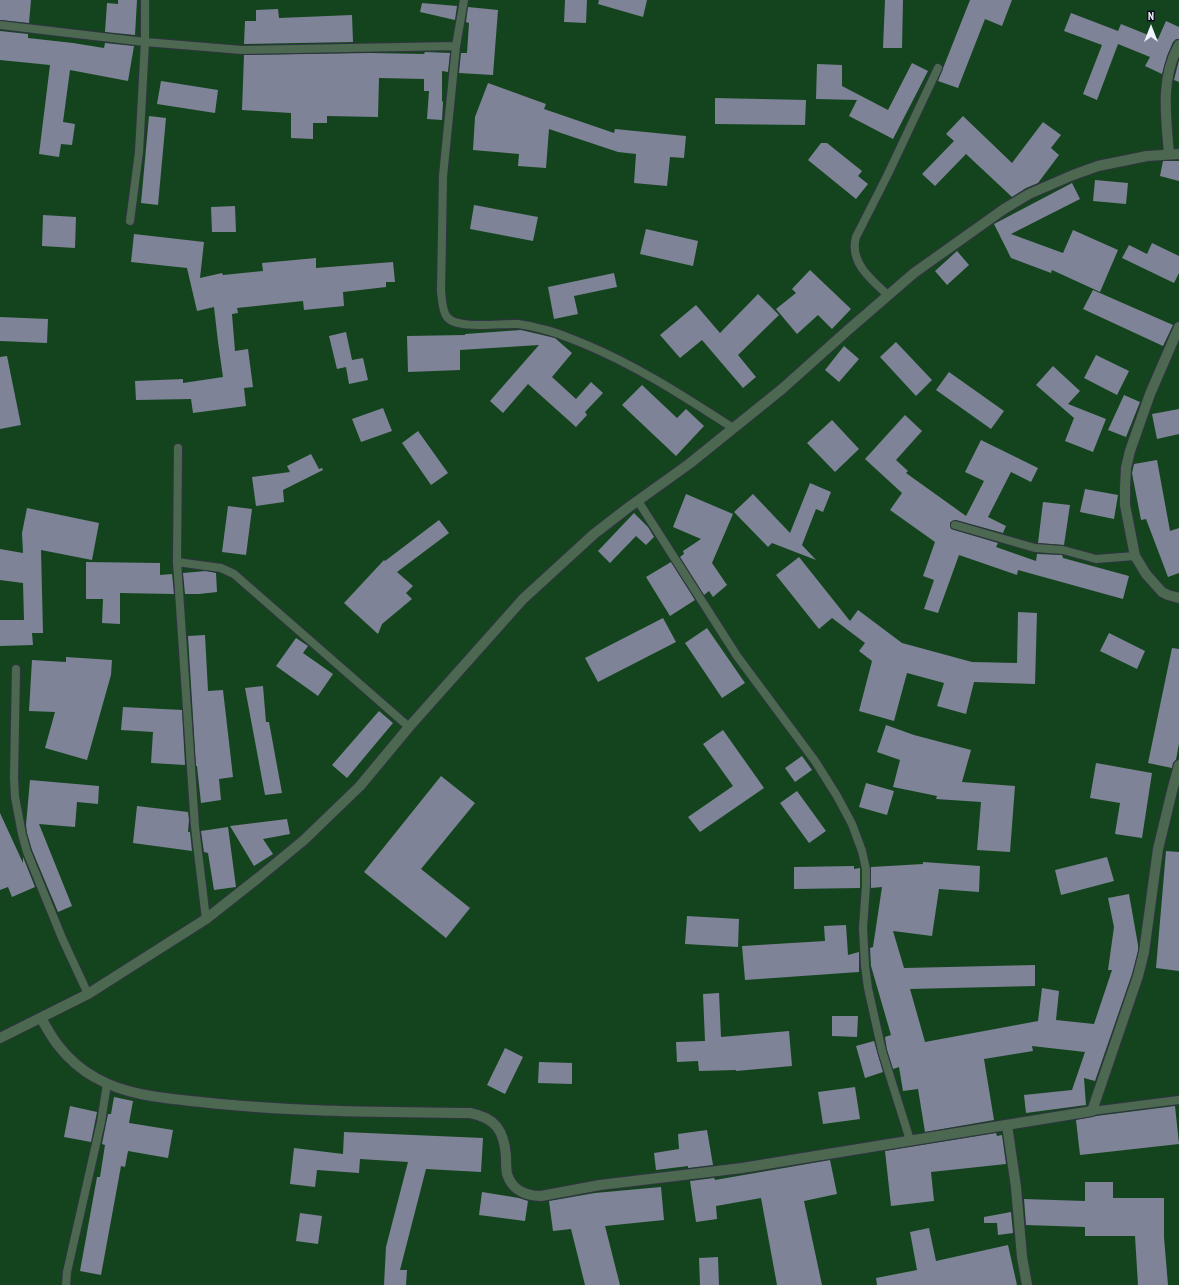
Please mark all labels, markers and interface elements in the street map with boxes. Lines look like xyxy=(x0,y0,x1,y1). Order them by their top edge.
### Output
north arrow xyxy=(1131,8,1171,48)
text: N xyxy=(1148,9,1154,23)

